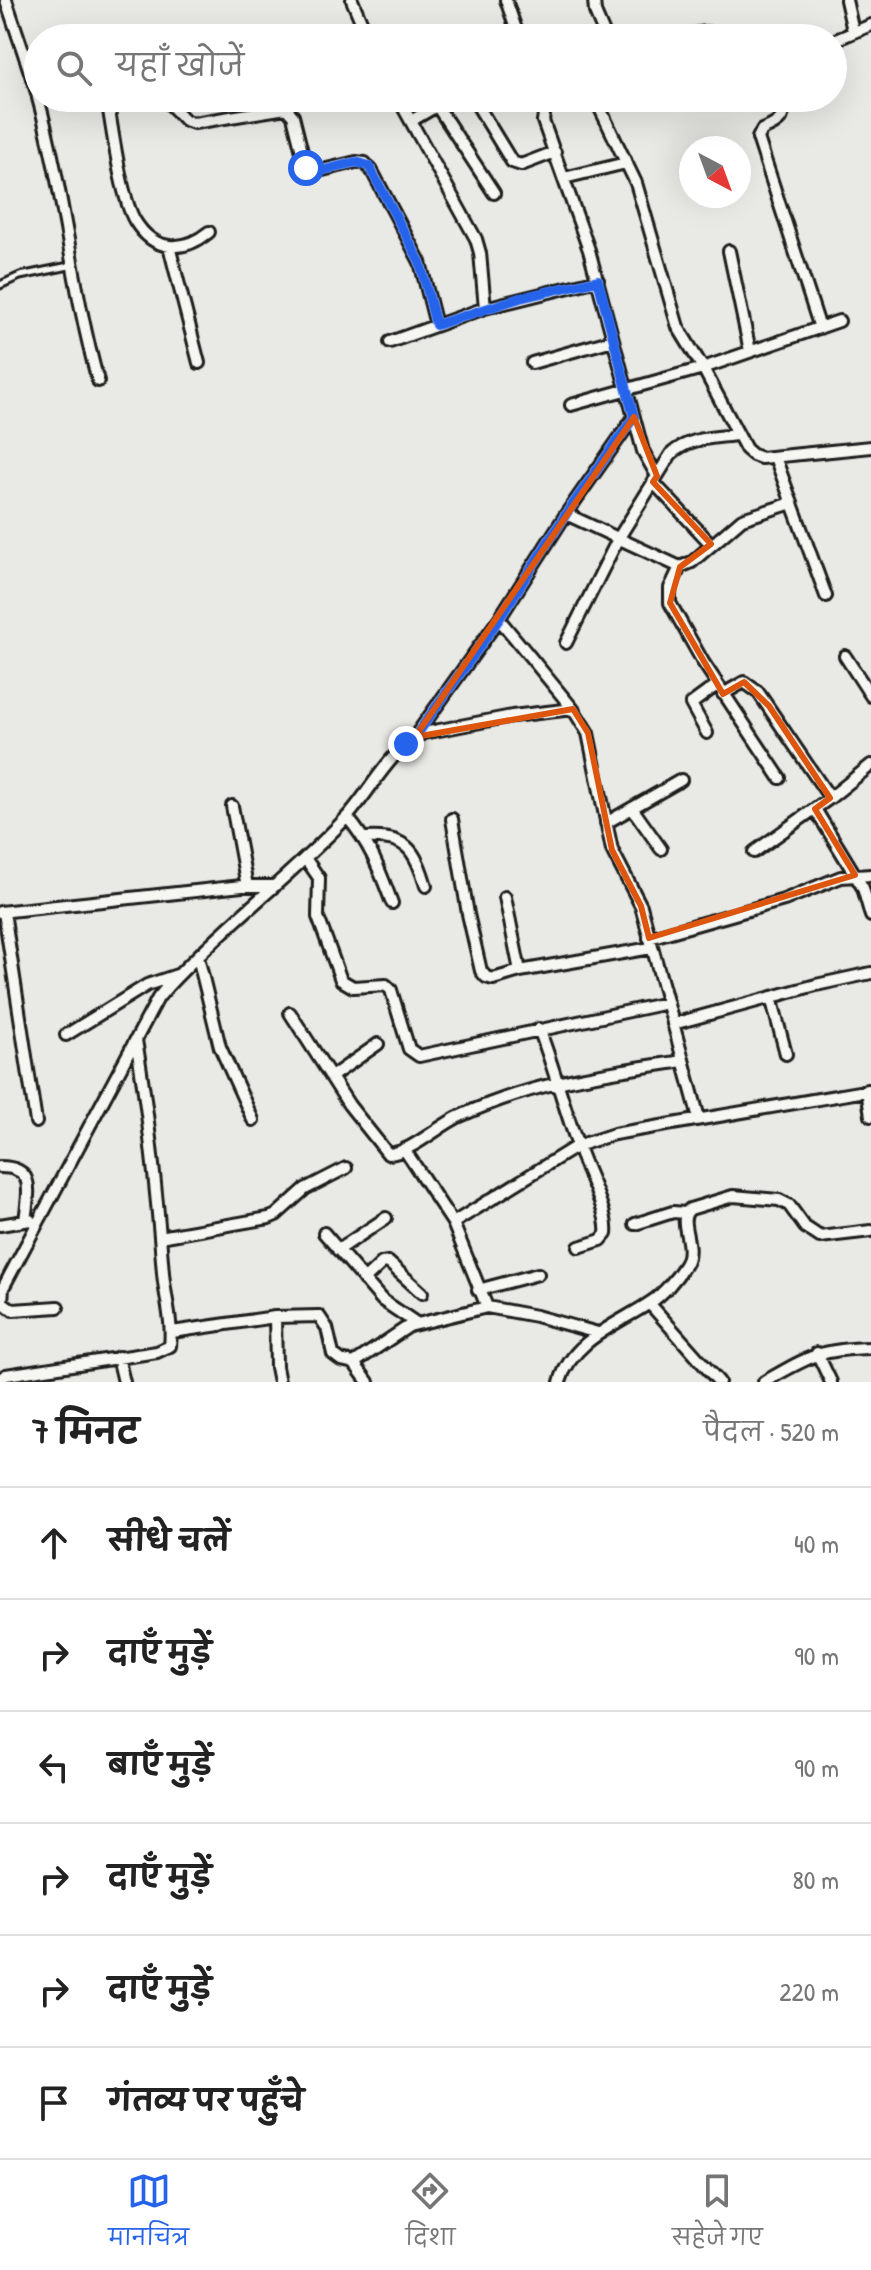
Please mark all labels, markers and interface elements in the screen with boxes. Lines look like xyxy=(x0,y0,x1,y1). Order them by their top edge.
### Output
search box xyxy=(24,24,847,112)
text: यहाँ खोजें xyxy=(116,45,244,85)
icon: search xyxy=(52,46,96,90)
north arrow xyxy=(679,136,751,208)
route start xyxy=(288,150,324,186)
route end xyxy=(388,726,424,762)
text: 7 मिनट xyxy=(32,1408,139,1454)
text: पैदल · 520 m xyxy=(703,1414,839,1449)
text: सीधे चलें xyxy=(108,1520,230,1560)
icon: ahead xyxy=(32,1521,76,1565)
text: 40 m xyxy=(794,1526,839,1561)
text: दाएँ मुड़ें xyxy=(108,1632,212,1672)
icon: right xyxy=(32,1633,76,1677)
text: 90 m xyxy=(794,1638,839,1673)
text: बाएँ मुड़ें xyxy=(108,1744,213,1784)
icon: left xyxy=(32,1745,76,1789)
text: 90 m xyxy=(794,1750,839,1785)
text: दाएँ मुड़ें xyxy=(108,1856,212,1896)
icon: right xyxy=(32,1857,76,1901)
text: 80 m xyxy=(792,1862,839,1897)
text: दाएँ मुड़ें xyxy=(108,1968,212,2008)
icon: right xyxy=(32,1969,76,2013)
text: 220 m xyxy=(779,1974,839,2009)
text: गंतव्य पर पहुँचे xyxy=(108,2080,304,2120)
icon: arrive xyxy=(32,2081,76,2125)
tab: मानचित्र xyxy=(108,2169,189,2262)
tab: दिशा xyxy=(406,2169,455,2262)
tab: सहेजे गए xyxy=(672,2169,763,2262)

